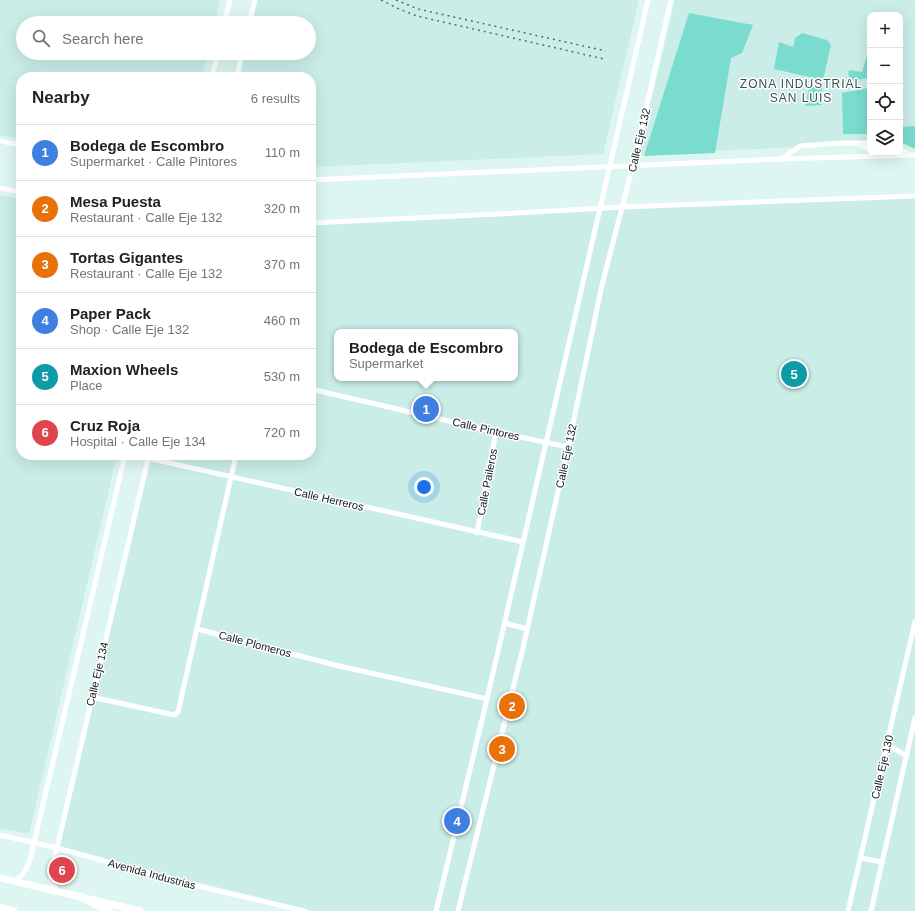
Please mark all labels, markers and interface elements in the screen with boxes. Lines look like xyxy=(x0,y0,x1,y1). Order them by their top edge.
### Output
map controls xyxy=(867,12,903,156)
button: + xyxy=(867,12,903,48)
search box xyxy=(16,16,316,60)
icon: search xyxy=(30,27,52,49)
text: Search here xyxy=(62,30,144,47)
button: − xyxy=(867,48,903,84)
district label: ZONA INDUSTRIAL SAN LUIS xyxy=(740,77,862,105)
button: locate xyxy=(867,84,903,120)
text: Nearby xyxy=(32,88,90,107)
text: 6 results xyxy=(251,91,300,106)
street label: Calle Eje 132 xyxy=(626,107,652,173)
button: layers xyxy=(867,120,903,156)
text: Bodega de Escombro xyxy=(70,137,224,154)
text: 1 xyxy=(41,145,49,160)
text: 110 m xyxy=(265,145,300,160)
text: Supermarket · Calle Pintores xyxy=(70,154,237,169)
text: Mesa Puesta xyxy=(70,193,161,210)
text: 2 xyxy=(41,201,49,216)
text: 320 m xyxy=(264,201,300,216)
text: Restaurant · Calle Eje 132 xyxy=(70,210,222,225)
text: Tortas Gigantes xyxy=(70,249,183,266)
text: 3 xyxy=(41,257,49,272)
text: 370 m xyxy=(264,257,300,272)
text: Restaurant · Calle Eje 132 xyxy=(70,266,222,281)
text: Paper Pack xyxy=(70,305,151,322)
text: 4 xyxy=(41,313,49,328)
text: 460 m xyxy=(264,313,300,328)
text: Shop · Calle Eje 132 xyxy=(70,322,189,337)
popup xyxy=(334,329,518,381)
text: Bodega de Escombro xyxy=(349,339,503,356)
text: Supermarket xyxy=(349,356,423,371)
pin: 5 xyxy=(781,359,807,389)
text: Maxion Wheels xyxy=(70,361,178,378)
text: 5 xyxy=(41,369,49,384)
text: 530 m xyxy=(264,369,300,384)
text: Place xyxy=(70,378,103,393)
pin: 1 xyxy=(413,394,439,424)
street label: Calle Pintores xyxy=(451,415,521,443)
text: Cruz Roja xyxy=(70,417,140,434)
street label: Calle Eje 132 xyxy=(553,423,579,489)
text: 6 xyxy=(41,425,49,440)
text: 720 m xyxy=(264,425,300,440)
text: Hospital · Calle Eje 134 xyxy=(70,434,206,449)
street label: Calle Paileros xyxy=(475,447,499,516)
your location xyxy=(414,477,434,497)
street label: Calle Herreros xyxy=(293,485,365,513)
street label: Calle Plomeros xyxy=(217,629,293,660)
street label: Calle Eje 134 xyxy=(84,641,110,707)
pin: 2 xyxy=(499,691,525,721)
pin: 3 xyxy=(489,734,515,764)
street label: Calle Eje 130 xyxy=(869,734,895,800)
pin: 4 xyxy=(444,806,470,836)
pin: 6 xyxy=(49,855,75,885)
street label: Avenida Industrias xyxy=(107,857,198,892)

